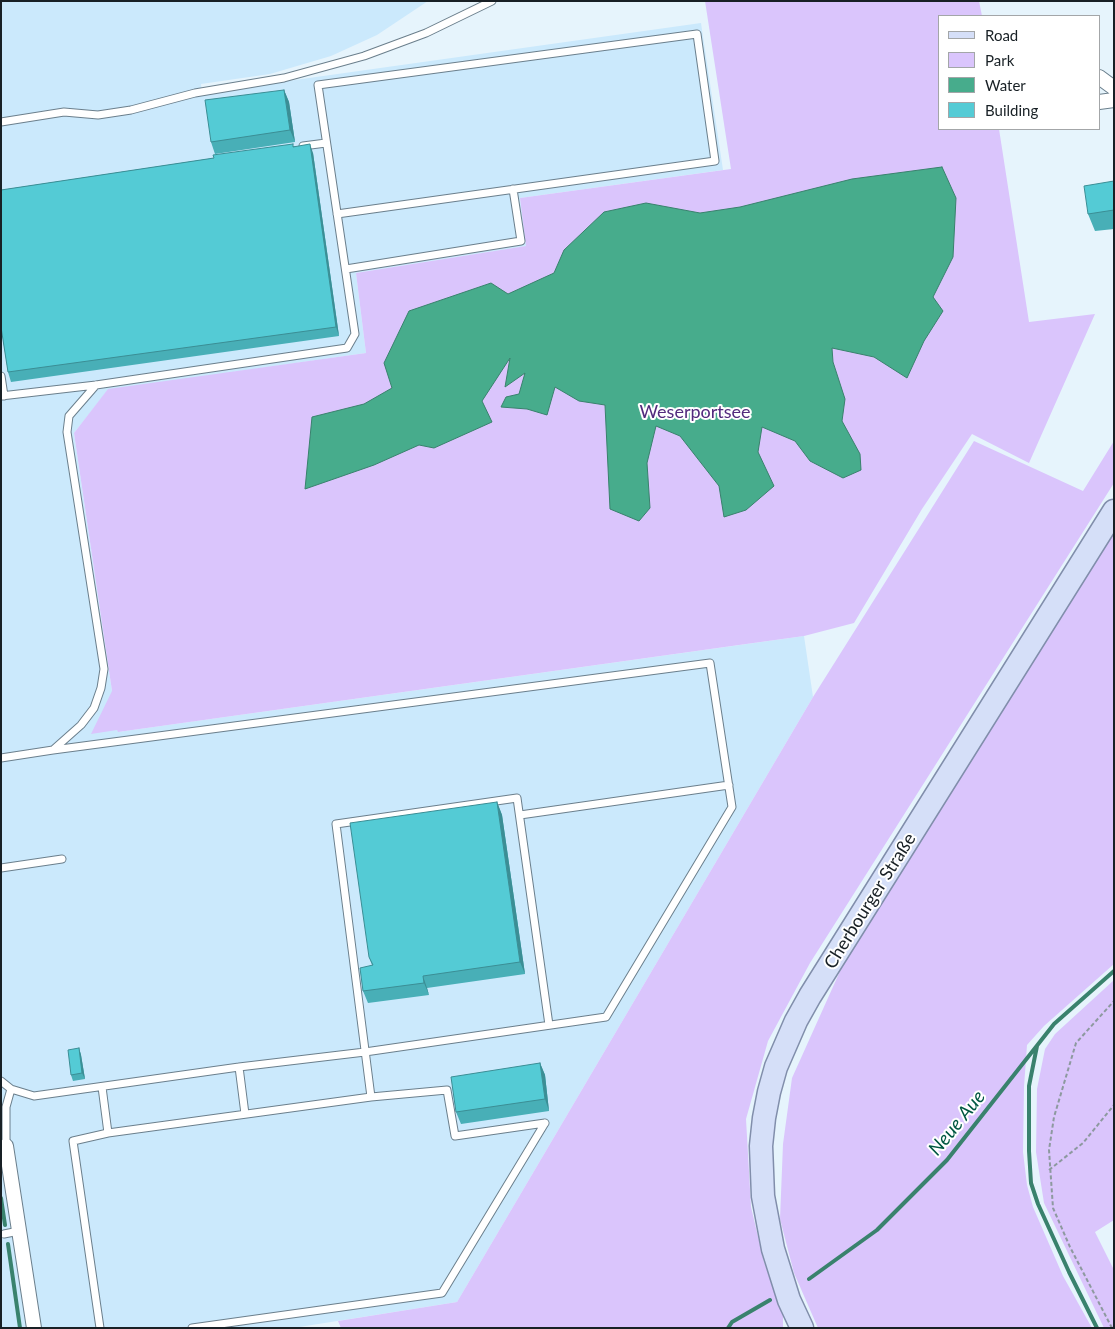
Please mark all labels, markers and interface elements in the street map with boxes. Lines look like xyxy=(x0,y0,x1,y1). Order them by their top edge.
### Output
legend xyxy=(938,15,1100,130)
text: Road xyxy=(985,26,1018,44)
text: Park xyxy=(985,51,1014,69)
text: Water xyxy=(985,76,1026,94)
text: Building xyxy=(985,101,1038,119)
park label: Weserportsee xyxy=(639,401,751,423)
street label: Cherbourger Straße xyxy=(820,829,920,973)
water label: Neue Aue xyxy=(924,1086,990,1160)

